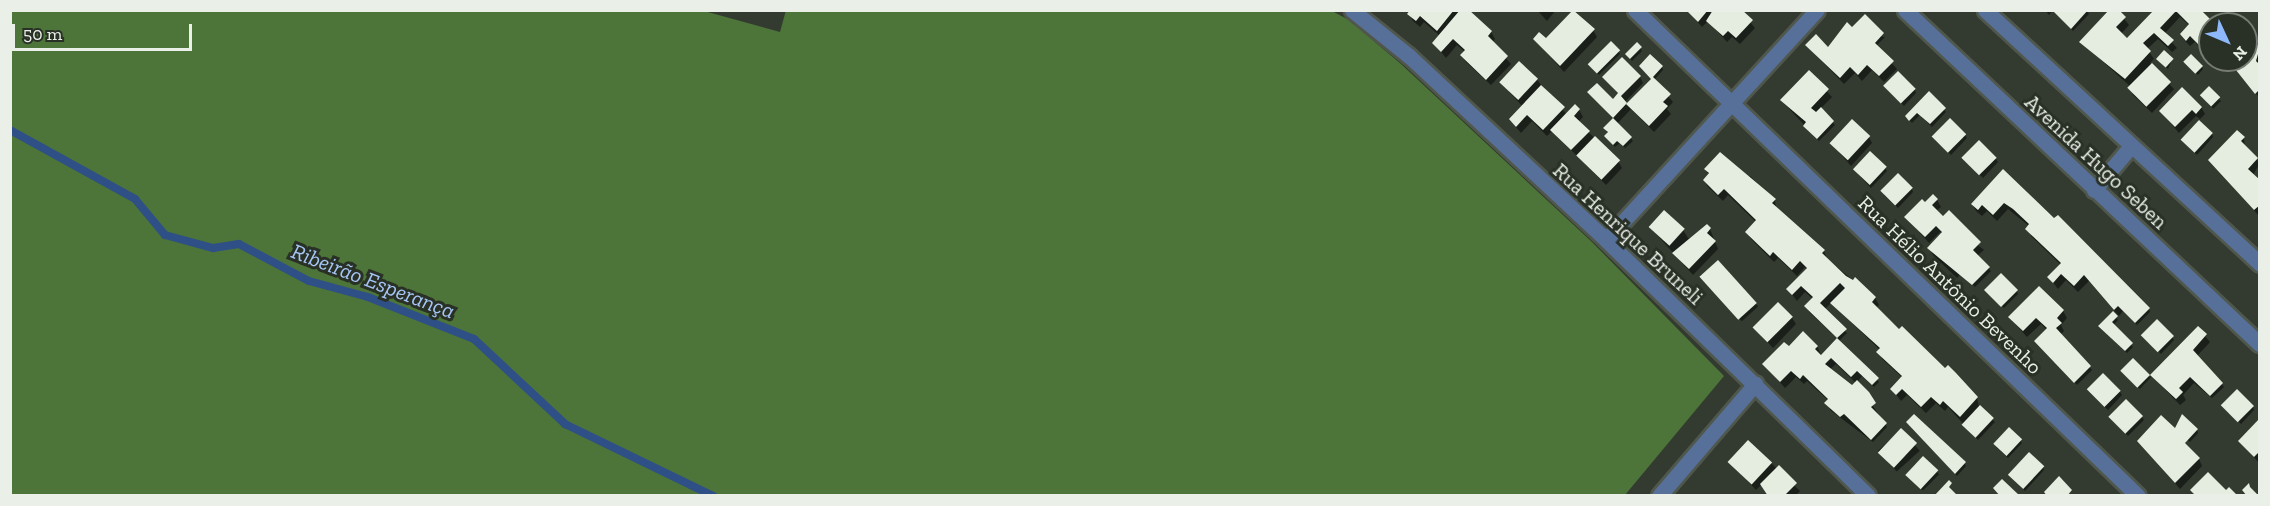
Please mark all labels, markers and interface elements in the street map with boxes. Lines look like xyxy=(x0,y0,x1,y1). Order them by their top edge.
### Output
scale bar xyxy=(15,12,195,50)
north arrow xyxy=(2198,12,2258,72)
text: 50 m xyxy=(23,23,62,45)
text: N xyxy=(2229,42,2251,64)
street label: Avenida Hugo Seben xyxy=(2020,89,2172,235)
street label: Rua Henrique Bruneli xyxy=(1548,158,1708,310)
street label: Rua Hélio Antônio Bevenho xyxy=(1853,190,2047,380)
water label: Ribeirão Esperança xyxy=(288,238,458,324)

